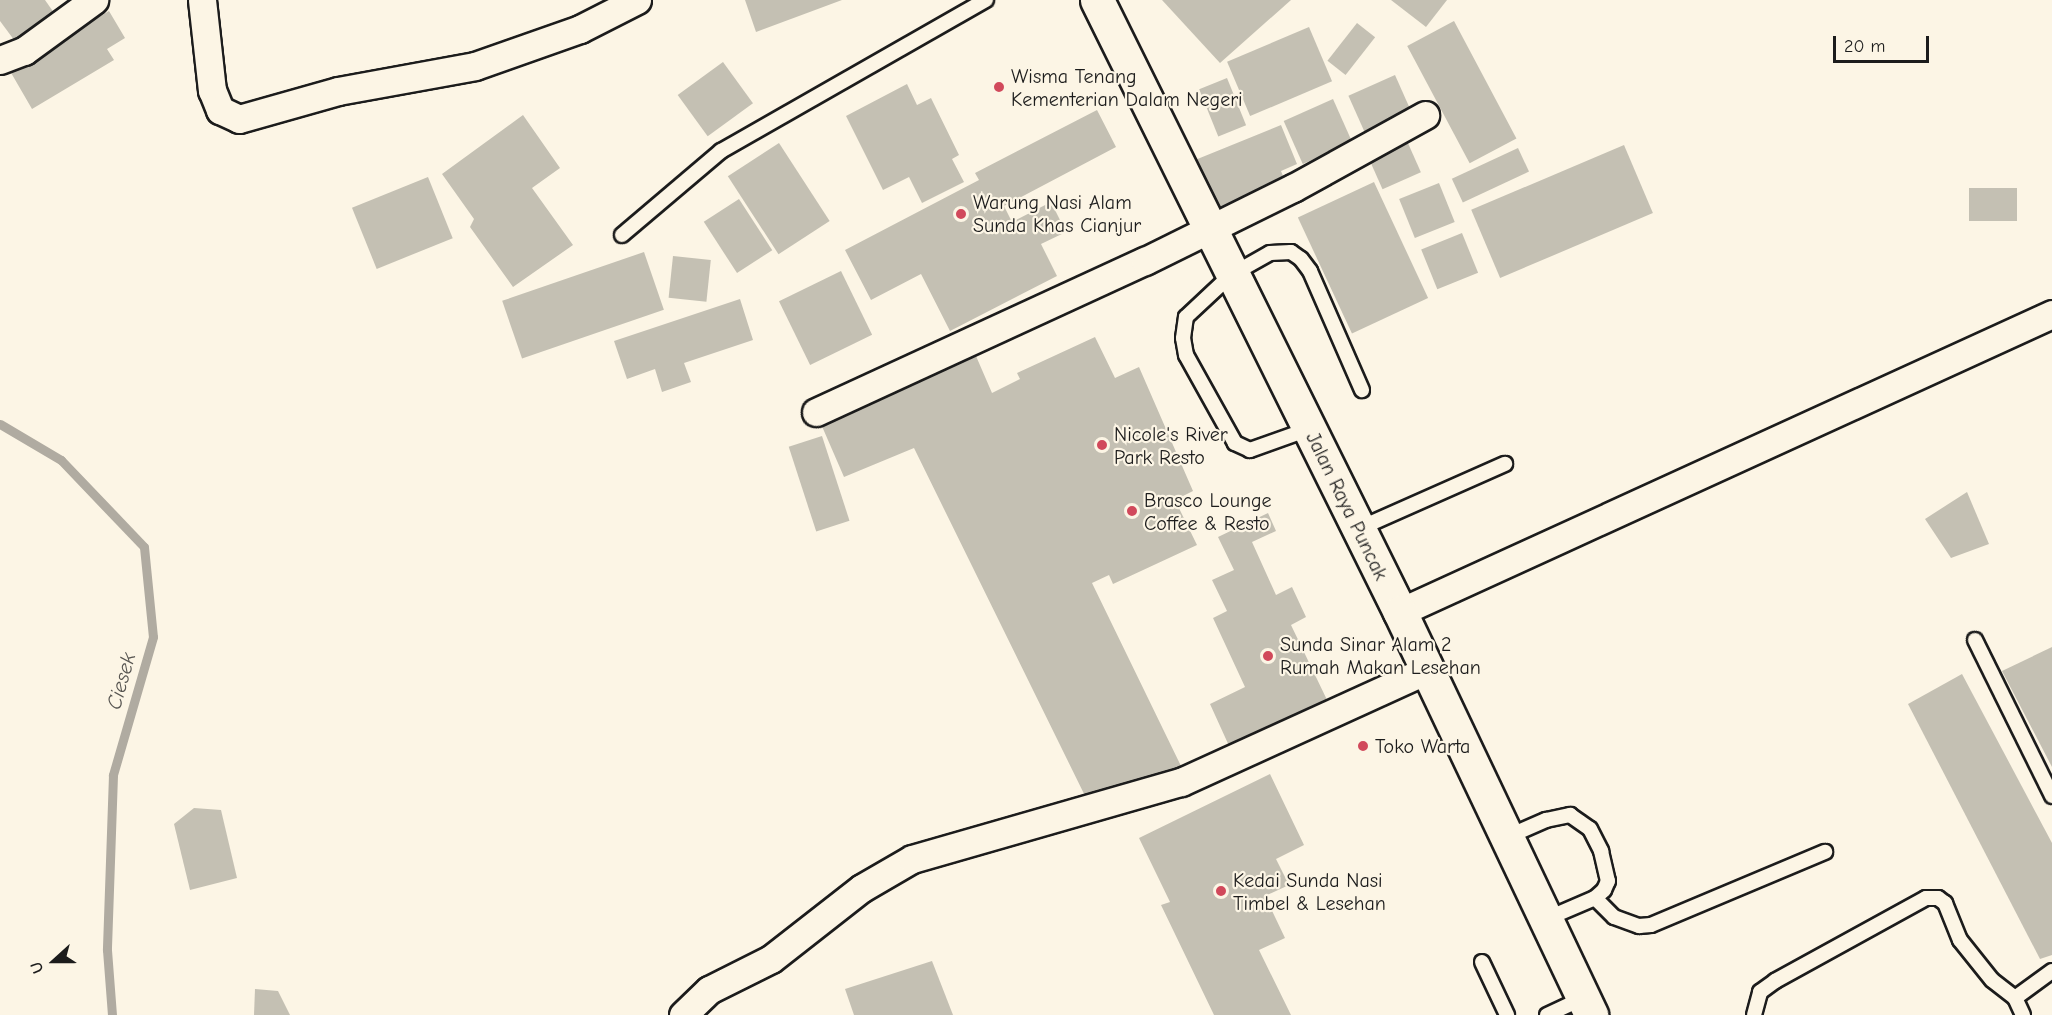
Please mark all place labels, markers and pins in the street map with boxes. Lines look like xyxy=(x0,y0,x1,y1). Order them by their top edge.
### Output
place label: Wisma Tenang Kementerian Dalam Negeri xyxy=(1011,64,1243,111)
marker: Wisma Tenang Kementerian Dalam Negeri xyxy=(992,80,1006,94)
place label: Warung Nasi Alam Sunda Khas Cianjur xyxy=(973,190,1141,237)
marker: Warung Nasi Alam Sunda Khas Cianjur xyxy=(954,207,968,221)
place label: Nicole's River Park Resto xyxy=(1114,422,1228,469)
marker: Nicole's River Park Resto xyxy=(1095,438,1109,452)
place label: Brasco Lounge Coffee & Resto xyxy=(1144,488,1272,535)
marker: Brasco Lounge Coffee & Resto xyxy=(1125,504,1139,518)
place label: Sunda Sinar Alam 2 Rumah Makan Lesehan xyxy=(1280,632,1481,679)
marker: Sunda Sinar Alam 2 Rumah Makan Lesehan xyxy=(1261,649,1275,663)
place label: Toko Warta xyxy=(1375,734,1470,758)
marker: Toko Warta xyxy=(1356,739,1370,753)
place label: Kedai Sunda Nasi Timbel & Lesehan xyxy=(1233,868,1386,915)
marker: Kedai Sunda Nasi Timbel & Lesehan xyxy=(1214,884,1228,898)

